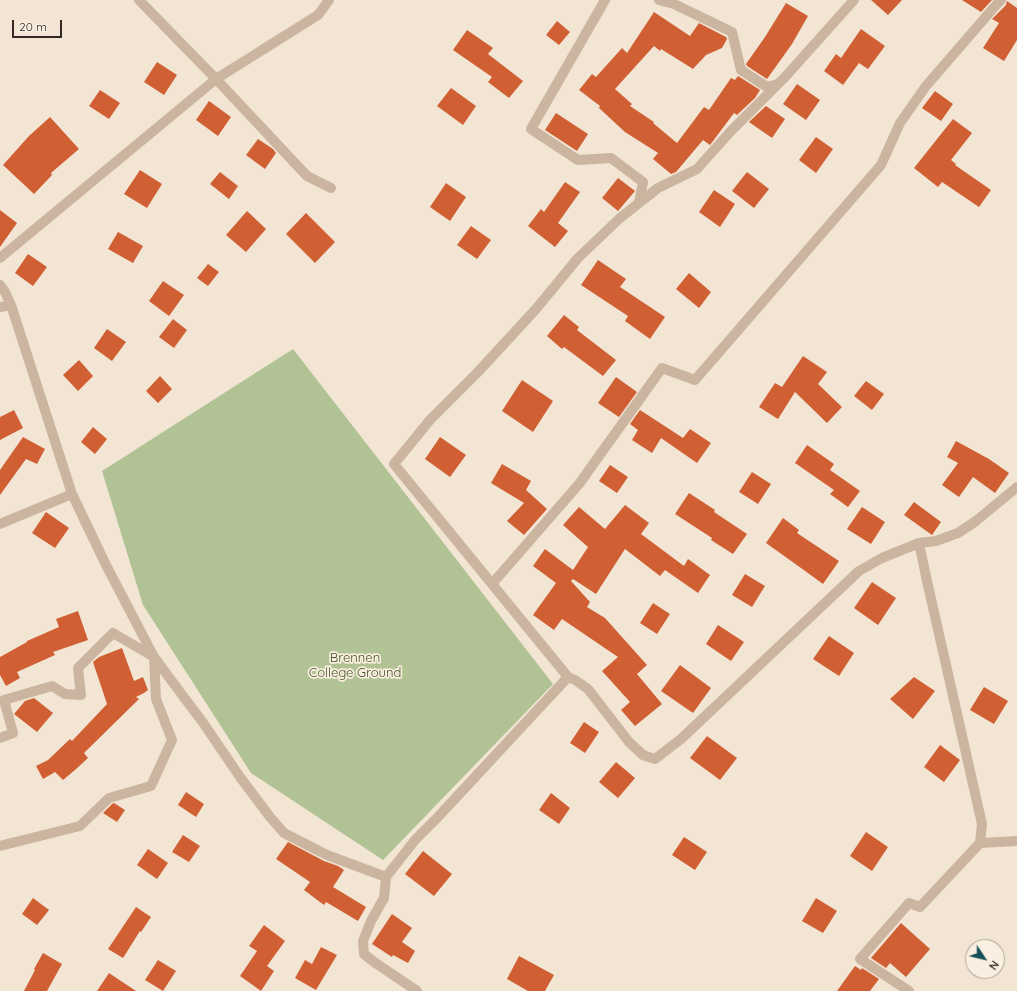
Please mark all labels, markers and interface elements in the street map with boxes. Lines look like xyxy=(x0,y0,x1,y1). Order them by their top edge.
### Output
scale bar xyxy=(14,12,64,38)
text: 20 m xyxy=(19,19,47,34)
park label: Brennen College Ground xyxy=(309,650,401,681)
north arrow xyxy=(965,939,1005,979)
text: N xyxy=(986,958,1002,973)

